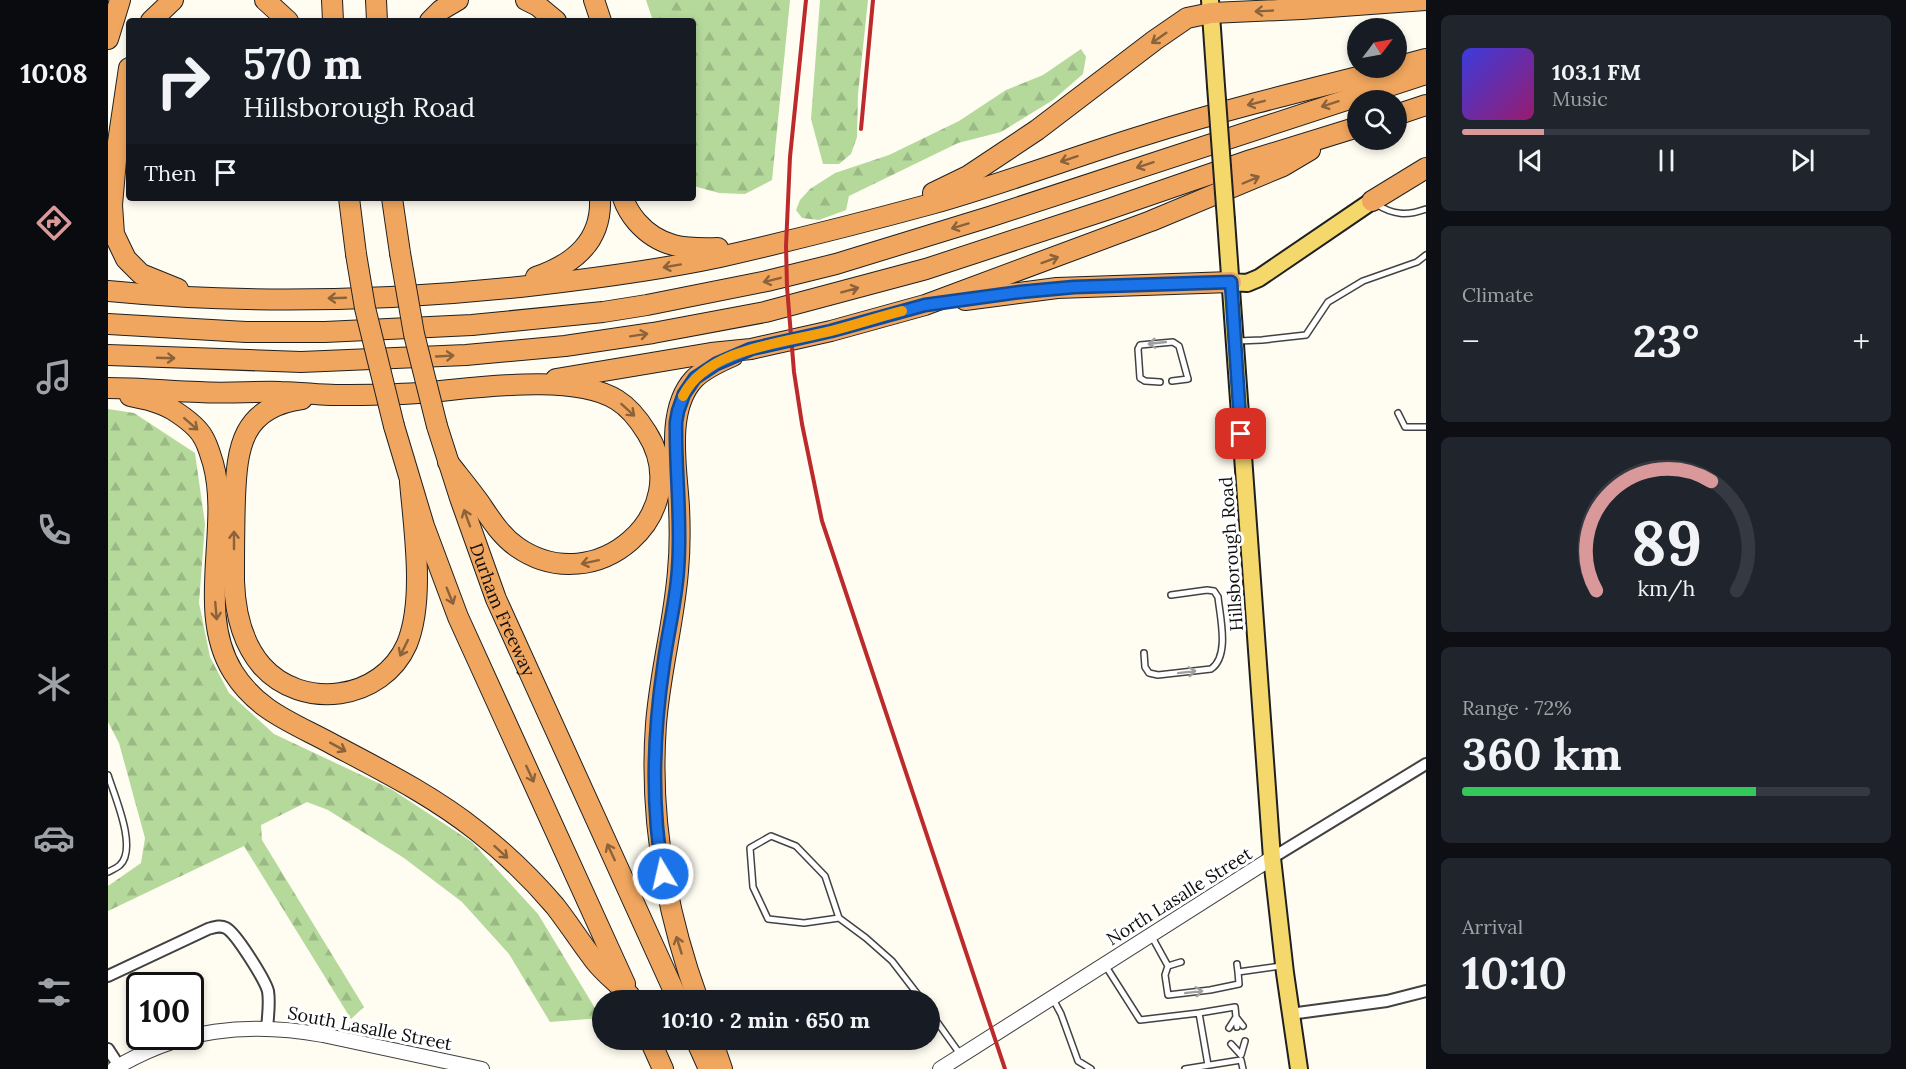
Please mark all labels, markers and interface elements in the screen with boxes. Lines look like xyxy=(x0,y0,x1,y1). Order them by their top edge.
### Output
one-way arrow xyxy=(1255,6,1275,17)
north arrow xyxy=(1347,18,1407,78)
map controls xyxy=(1347,18,1407,150)
one-way arrow xyxy=(1152,32,1168,44)
text: 570 m xyxy=(243,37,362,91)
icon: right xyxy=(144,42,222,120)
text: 10:08 xyxy=(20,56,88,90)
text: 103.1 FM xyxy=(1552,58,1641,86)
text: Music xyxy=(1552,86,1608,111)
text: Hillsborough Road xyxy=(243,90,475,124)
button: search xyxy=(1347,90,1407,150)
one-way arrow xyxy=(1246,98,1265,110)
one-way arrow xyxy=(1321,100,1340,111)
icon: previous xyxy=(1514,144,1547,177)
icon: pause xyxy=(1650,144,1683,177)
icon: next xyxy=(1786,144,1819,177)
one-way arrow xyxy=(1060,155,1079,166)
icon: arrive xyxy=(209,156,242,189)
text: Then xyxy=(144,159,197,187)
one-way arrow xyxy=(1136,160,1155,171)
one-way arrow xyxy=(1241,174,1260,185)
icon: directions xyxy=(33,202,75,244)
one-way arrow xyxy=(951,221,970,232)
one-way arrow xyxy=(1041,253,1059,264)
one-way arrow xyxy=(663,261,683,272)
one-way arrow xyxy=(763,274,782,286)
text: Climate xyxy=(1462,282,1534,307)
one-way arrow xyxy=(840,284,859,295)
one-way arrow xyxy=(327,293,347,304)
text: 23° xyxy=(1633,312,1699,369)
text: − xyxy=(1462,320,1480,362)
text: + xyxy=(1852,320,1870,362)
one-way arrow xyxy=(629,329,648,340)
one-way arrow xyxy=(1147,338,1167,349)
one-way arrow xyxy=(435,350,455,361)
one-way arrow xyxy=(156,352,176,364)
icon: music xyxy=(33,356,75,398)
one-way arrow xyxy=(620,403,635,417)
pin xyxy=(1215,408,1266,459)
one-way arrow xyxy=(183,417,198,431)
icon: arrive xyxy=(1224,417,1257,450)
street label: Hillsborough Road xyxy=(1214,476,1248,632)
text: 89 xyxy=(1630,503,1702,583)
icon: phone xyxy=(33,509,75,551)
one-way arrow xyxy=(461,509,472,528)
one-way arrow xyxy=(229,531,240,551)
street label: Durham Freeway xyxy=(465,540,541,680)
one-way arrow xyxy=(581,556,600,568)
text: km/h xyxy=(1637,575,1695,603)
one-way arrow xyxy=(445,587,456,605)
one-way arrow xyxy=(211,601,222,621)
one-way arrow xyxy=(397,638,409,656)
icon: climate xyxy=(33,663,75,705)
one-way arrow xyxy=(1176,666,1196,677)
text: Range · 72% xyxy=(1462,695,1572,720)
text: 360 km xyxy=(1462,725,1622,782)
one-way arrow xyxy=(329,741,346,753)
one-way arrow xyxy=(524,765,536,783)
icon: car xyxy=(33,817,75,859)
position arrow xyxy=(631,842,695,906)
street label: North Lasalle Street xyxy=(1102,842,1256,950)
one-way arrow xyxy=(604,843,616,861)
one-way arrow xyxy=(494,845,509,859)
text: Arrival xyxy=(1462,914,1523,939)
one-way arrow xyxy=(673,936,684,955)
text: 10:10 xyxy=(1462,944,1567,1001)
icon: filters xyxy=(33,971,75,1013)
speed limit sign: 100 xyxy=(126,972,204,1050)
one-way arrow xyxy=(1184,986,1204,997)
street label: South Lasalle Street xyxy=(286,1001,454,1055)
text: 10:10 · 2 min · 650 m xyxy=(662,1006,870,1034)

